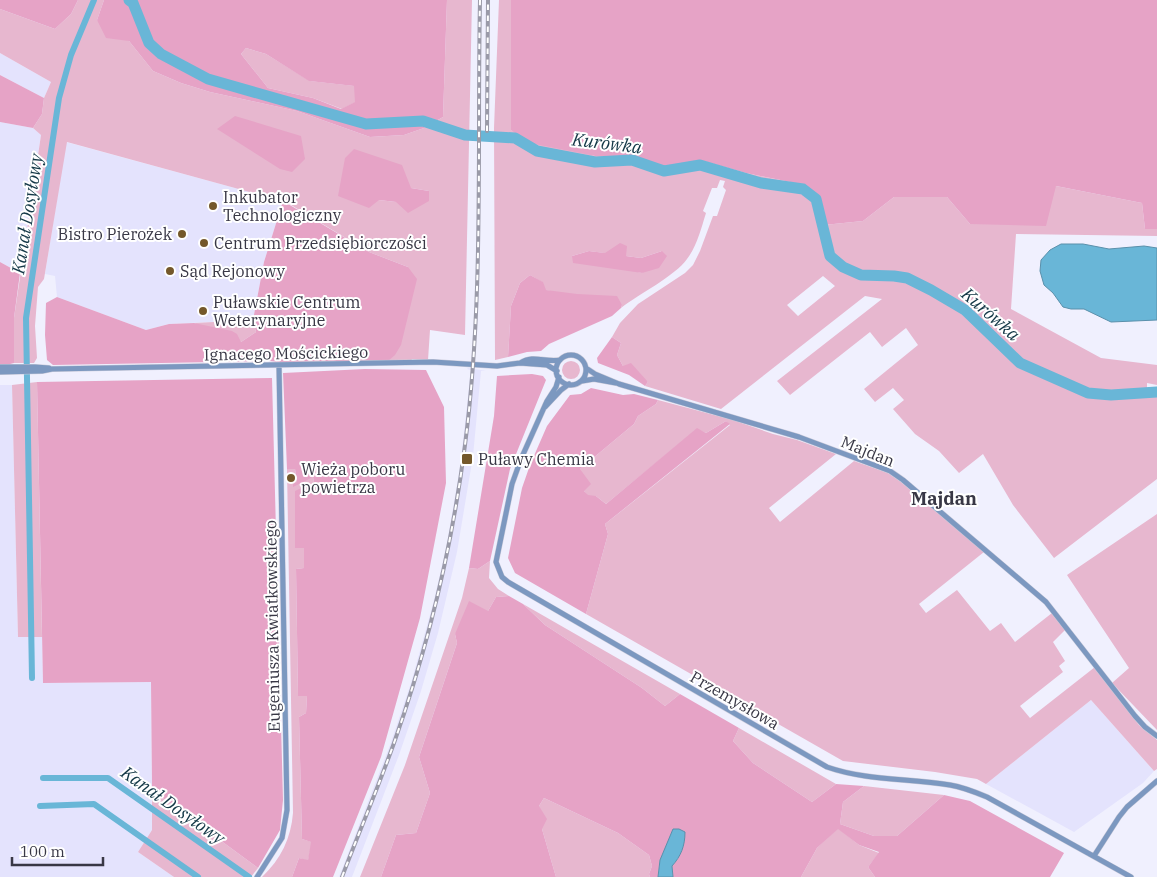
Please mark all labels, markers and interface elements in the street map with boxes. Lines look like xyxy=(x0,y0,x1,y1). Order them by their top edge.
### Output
water label: Kurówka xyxy=(570,127,643,159)
water label: Kanał Dosyłowy xyxy=(6,151,48,277)
place label: Inkubator Technologiczny xyxy=(223,187,342,225)
marker: Inkubator Technologiczny xyxy=(207,200,219,212)
place label: Bistro Pierożek xyxy=(58,224,173,244)
marker: Bistro Pierożek xyxy=(176,228,188,240)
place label: Centrum Przedsiębiorczości xyxy=(214,233,427,253)
marker: Centrum Przedsiębiorczości xyxy=(198,237,210,249)
place label: Sąd Rejonowy xyxy=(180,261,285,281)
marker: Sąd Rejonowy xyxy=(164,265,176,277)
water label: Kurówka xyxy=(956,282,1025,346)
place label: Puławskie Centrum Weterynaryjne xyxy=(213,292,361,330)
marker: Puławskie Centrum Weterynaryjne xyxy=(197,305,209,317)
street label: Ignacego Mościckiego xyxy=(204,342,368,364)
street label: Majdan xyxy=(838,431,898,471)
place label: Puławy Chemia xyxy=(478,449,595,469)
marker: Puławy Chemia xyxy=(460,452,474,466)
place label: Wieża poboru powietrza xyxy=(301,459,406,497)
marker: Wieża poboru powietrza xyxy=(285,472,297,484)
district label: Majdan xyxy=(911,487,977,510)
street label: Eugeniusza Kwiatkowskiego xyxy=(260,520,284,732)
street label: Przemysłowa xyxy=(687,666,783,734)
water label: Kanał Dosyłowy xyxy=(116,760,231,850)
scale bar xyxy=(12,834,104,866)
text: 100 m xyxy=(20,842,65,861)

